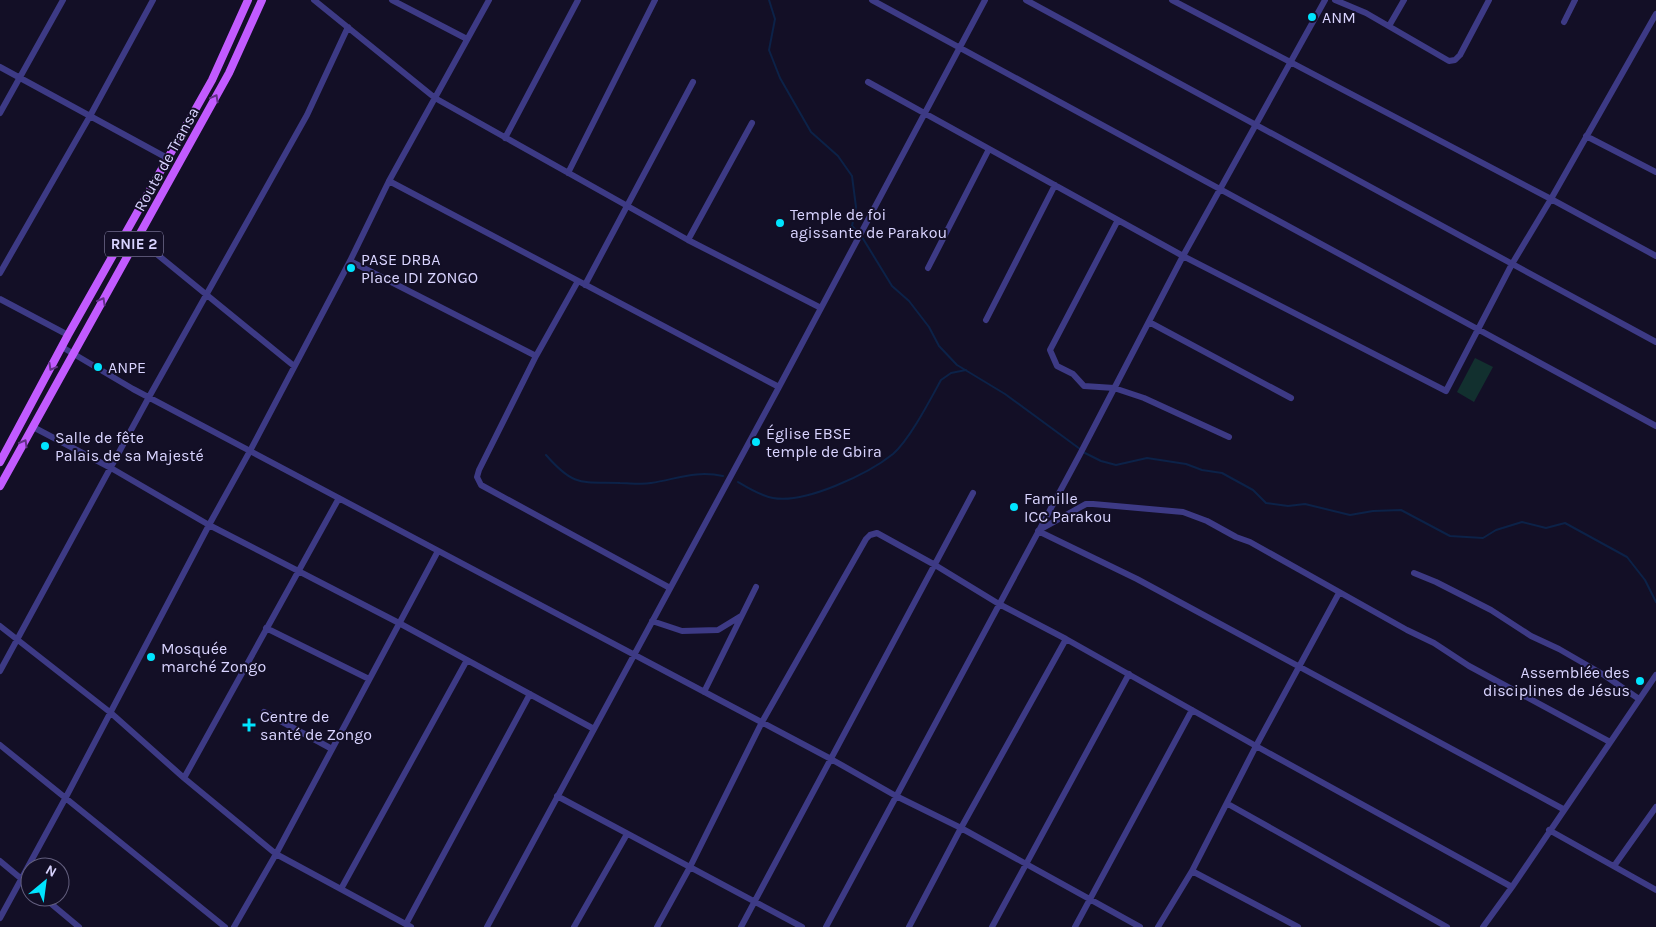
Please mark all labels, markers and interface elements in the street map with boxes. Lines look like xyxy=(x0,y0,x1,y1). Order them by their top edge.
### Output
place label: ANM xyxy=(1322,8,1356,27)
marker: ANM xyxy=(1306,11,1318,23)
one-way arrow xyxy=(209,94,219,103)
street label: Route de Transa xyxy=(130,104,203,215)
place label: Temple de foi agissante de Parakou xyxy=(790,205,947,242)
marker: Temple de foi agissante de Parakou xyxy=(774,217,786,229)
road number: RNIE 2 xyxy=(105,232,163,256)
place label: PASE DRBA Place IDI ZONGO xyxy=(361,250,478,287)
marker: PASE DRBA Place IDI ZONGO xyxy=(345,262,357,274)
one-way arrow xyxy=(96,297,106,306)
place label: ANPE xyxy=(108,358,146,377)
marker: ANPE xyxy=(92,361,104,373)
one-way arrow xyxy=(48,362,58,371)
place label: Église EBSE temple de Gbira xyxy=(766,424,882,461)
place label: Salle de fête Palais de sa Majesté xyxy=(55,428,204,465)
marker: Église EBSE temple de Gbira xyxy=(750,436,762,448)
one-way arrow xyxy=(18,440,28,449)
marker: Salle de fête Palais de sa Majesté xyxy=(39,440,51,452)
place label: Famille ICC Parakou xyxy=(1024,489,1112,526)
marker: Famille ICC Parakou xyxy=(1008,501,1020,513)
place label: Mosquée marché Zongo xyxy=(161,639,266,676)
marker: Mosquée marché Zongo xyxy=(145,651,157,663)
place label: Assemblée des disciplines de Jésus xyxy=(1483,663,1630,700)
marker: Assemblée des disciplines de Jésus xyxy=(1634,675,1646,687)
place label: Centre de santé de Zongo xyxy=(260,707,372,744)
marker: Centre de santé de Zongo xyxy=(242,718,256,732)
north arrow xyxy=(20,857,70,907)
text: N xyxy=(43,861,60,881)

